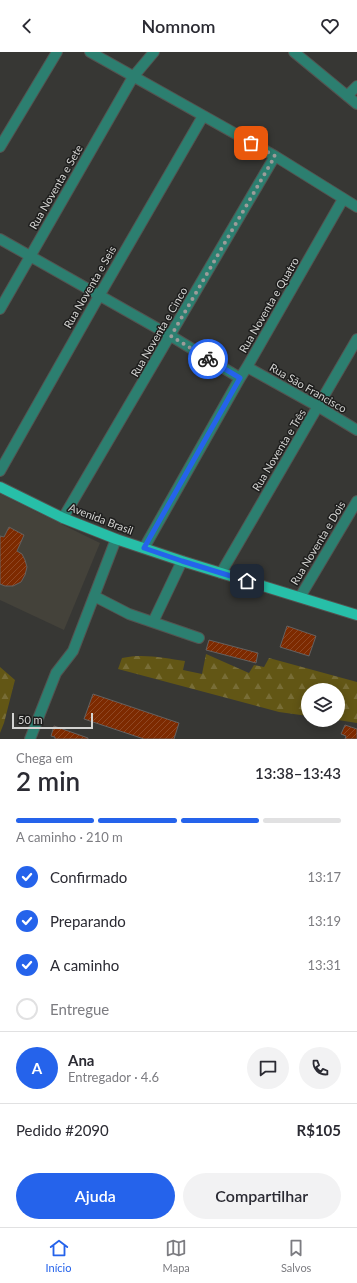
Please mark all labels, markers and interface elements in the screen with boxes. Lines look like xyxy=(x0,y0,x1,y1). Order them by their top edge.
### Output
icon: back xyxy=(16,15,38,37)
text: Nomnom xyxy=(141,15,216,37)
icon: heart xyxy=(319,15,341,37)
pin xyxy=(234,126,268,160)
icon: bag xyxy=(240,132,262,154)
street label: Rua Noventa e Sete xyxy=(26,142,85,231)
street label: Rua Noventa e Seis xyxy=(61,243,119,330)
street label: Rua Noventa e Quatro xyxy=(236,255,301,355)
street label: Rua Noventa e Cinco xyxy=(128,285,189,379)
courier xyxy=(188,339,228,379)
icon: bike xyxy=(197,348,219,370)
street label: Rua São Francisco xyxy=(267,360,349,415)
street label: Rua Noventa e Três xyxy=(249,406,308,493)
street label: Rua Noventa e Dois xyxy=(287,498,348,587)
street label: Avenida Brasil xyxy=(67,500,135,537)
pin xyxy=(230,564,264,598)
icon: home xyxy=(236,570,258,592)
map controls xyxy=(301,683,345,727)
button: layers xyxy=(301,683,345,727)
scale bar xyxy=(12,711,93,730)
text: 50 m xyxy=(18,713,43,726)
text: Chega em xyxy=(16,750,73,766)
text: 13:38–13:43 xyxy=(255,764,341,782)
text: 2 min xyxy=(16,765,80,797)
text: A caminho · 210 m xyxy=(16,829,123,845)
icon: check xyxy=(16,866,38,888)
text: Confirmado xyxy=(50,868,127,886)
text: 13:17 xyxy=(308,869,341,885)
icon: check xyxy=(16,910,38,932)
text: Preparando xyxy=(50,912,126,930)
text: 13:19 xyxy=(308,913,341,929)
icon: check xyxy=(16,954,38,976)
text: A caminho xyxy=(50,956,119,974)
text: 13:31 xyxy=(308,957,341,973)
text: Entregue xyxy=(50,1000,109,1018)
button: chat xyxy=(247,1047,289,1089)
button: phone xyxy=(299,1047,341,1089)
text: Ana xyxy=(68,1051,94,1069)
text: A xyxy=(32,1059,42,1077)
text: Entregador · 4.6 xyxy=(68,1069,159,1085)
text: Pedido #2090 xyxy=(16,1121,109,1139)
text: R$105 xyxy=(297,1121,341,1139)
button: Ajuda xyxy=(16,1173,175,1219)
button: Compartilhar xyxy=(183,1173,341,1219)
tab: Início xyxy=(46,1237,71,1274)
tab: Mapa xyxy=(163,1237,190,1274)
tab: Salvos xyxy=(281,1237,311,1274)

